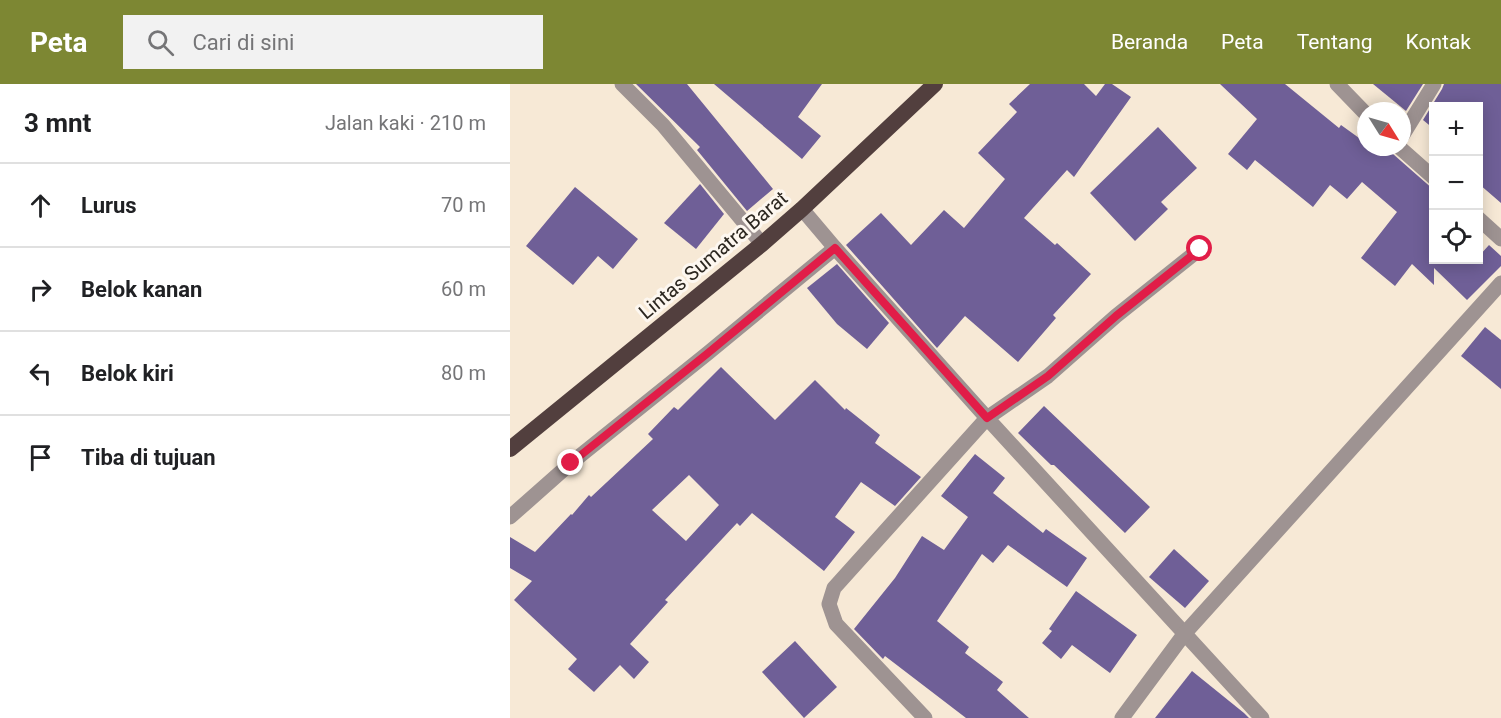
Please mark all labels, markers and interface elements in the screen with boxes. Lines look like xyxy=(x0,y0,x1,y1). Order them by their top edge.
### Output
search box xyxy=(123,15,543,69)
text: Peta xyxy=(30,26,87,59)
icon: search xyxy=(144,26,177,59)
text: Cari di sini xyxy=(192,30,294,55)
text: Beranda xyxy=(1111,30,1188,54)
text: Peta xyxy=(1221,30,1264,54)
text: Tentang xyxy=(1297,30,1373,54)
text: Kontak xyxy=(1406,30,1471,54)
north arrow xyxy=(1357,102,1411,156)
map controls xyxy=(1429,102,1483,264)
button: + xyxy=(1429,102,1483,156)
text: 3 mnt xyxy=(24,108,91,138)
text: Jalan kaki · 210 m xyxy=(325,111,486,135)
button: − xyxy=(1429,156,1483,210)
street label: Lintas Sumatra Barat xyxy=(634,186,792,324)
icon: ahead xyxy=(24,189,57,222)
text: Lurus xyxy=(81,193,137,218)
text: 70 m xyxy=(441,193,486,217)
button: locate xyxy=(1429,210,1483,264)
route start xyxy=(1186,235,1212,261)
icon: right xyxy=(24,273,57,306)
text: Belok kanan xyxy=(81,277,202,302)
text: 60 m xyxy=(441,277,486,301)
icon: left xyxy=(24,357,57,390)
text: Belok kiri xyxy=(81,361,174,386)
text: 80 m xyxy=(441,361,486,385)
icon: arrive xyxy=(24,441,57,474)
text: Tiba di tujuan xyxy=(81,445,216,470)
route end xyxy=(557,449,583,475)

